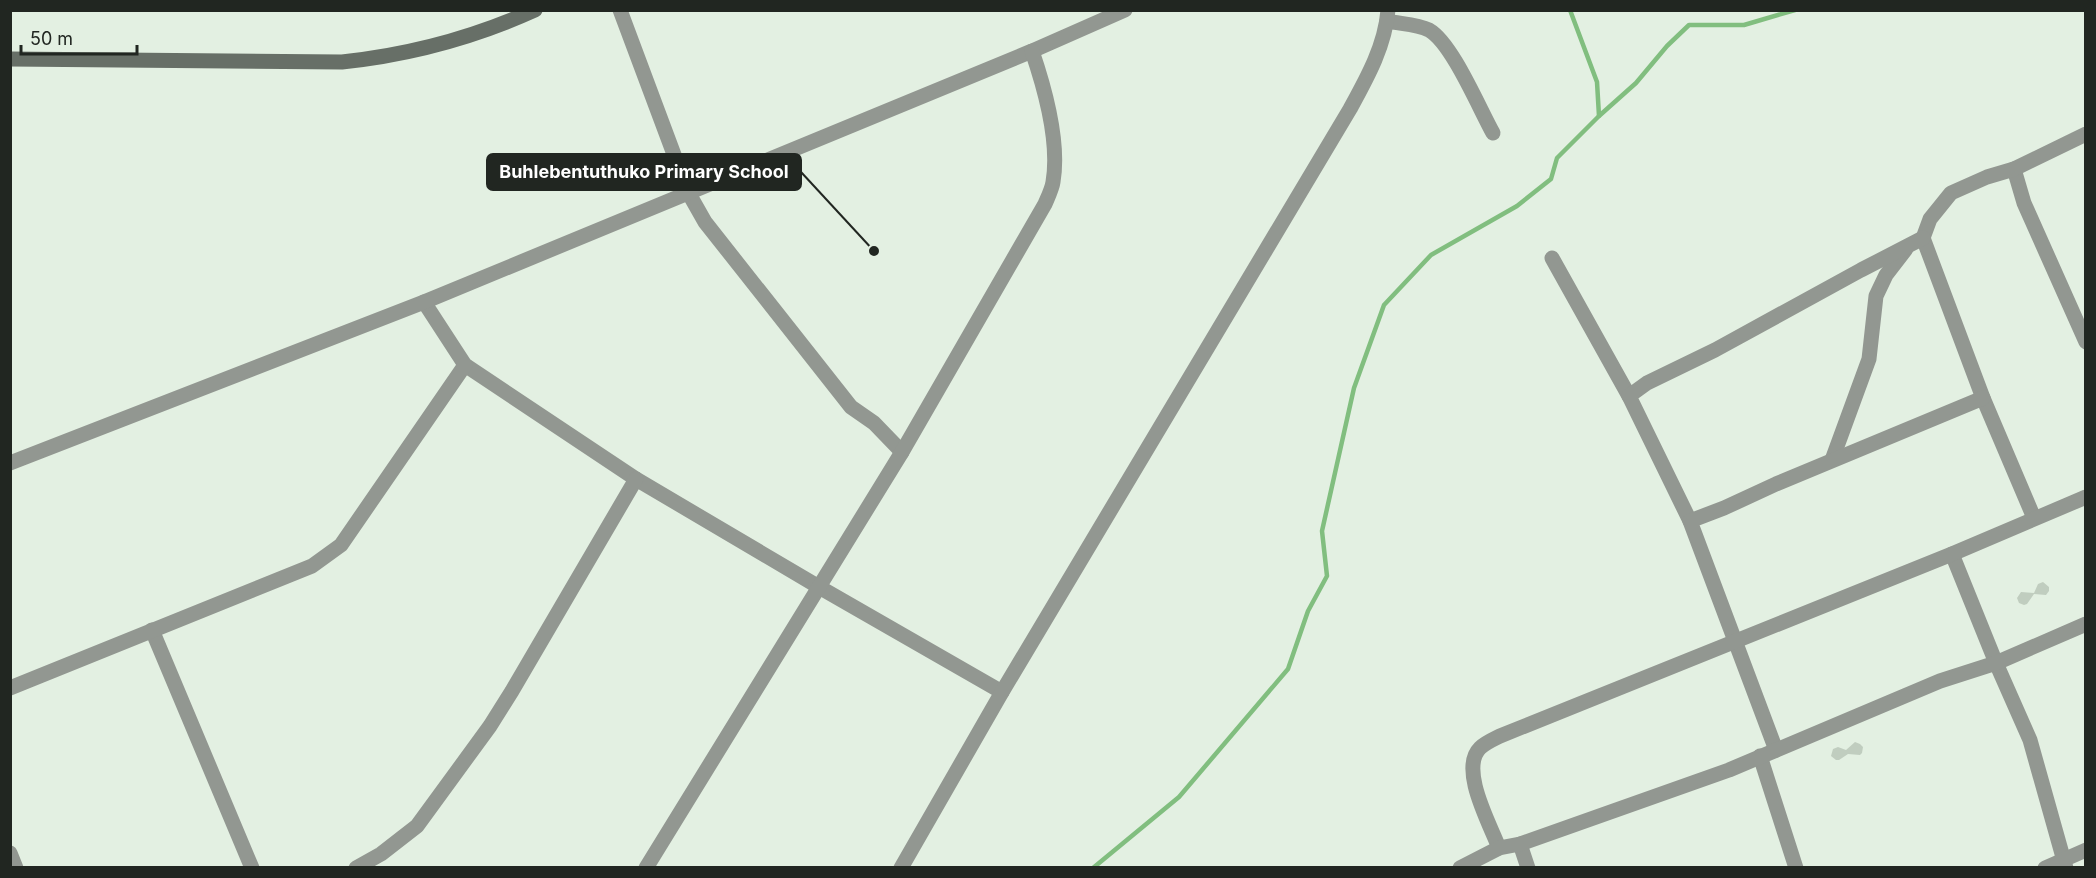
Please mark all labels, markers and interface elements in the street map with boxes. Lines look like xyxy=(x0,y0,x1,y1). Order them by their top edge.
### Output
scale bar xyxy=(21,18,136,56)
text: 50 m xyxy=(30,28,73,49)
callout: Buhlebentuthuko Primary School xyxy=(487,154,801,190)
text: Buhlebentuthuko Primary School xyxy=(499,161,789,182)

